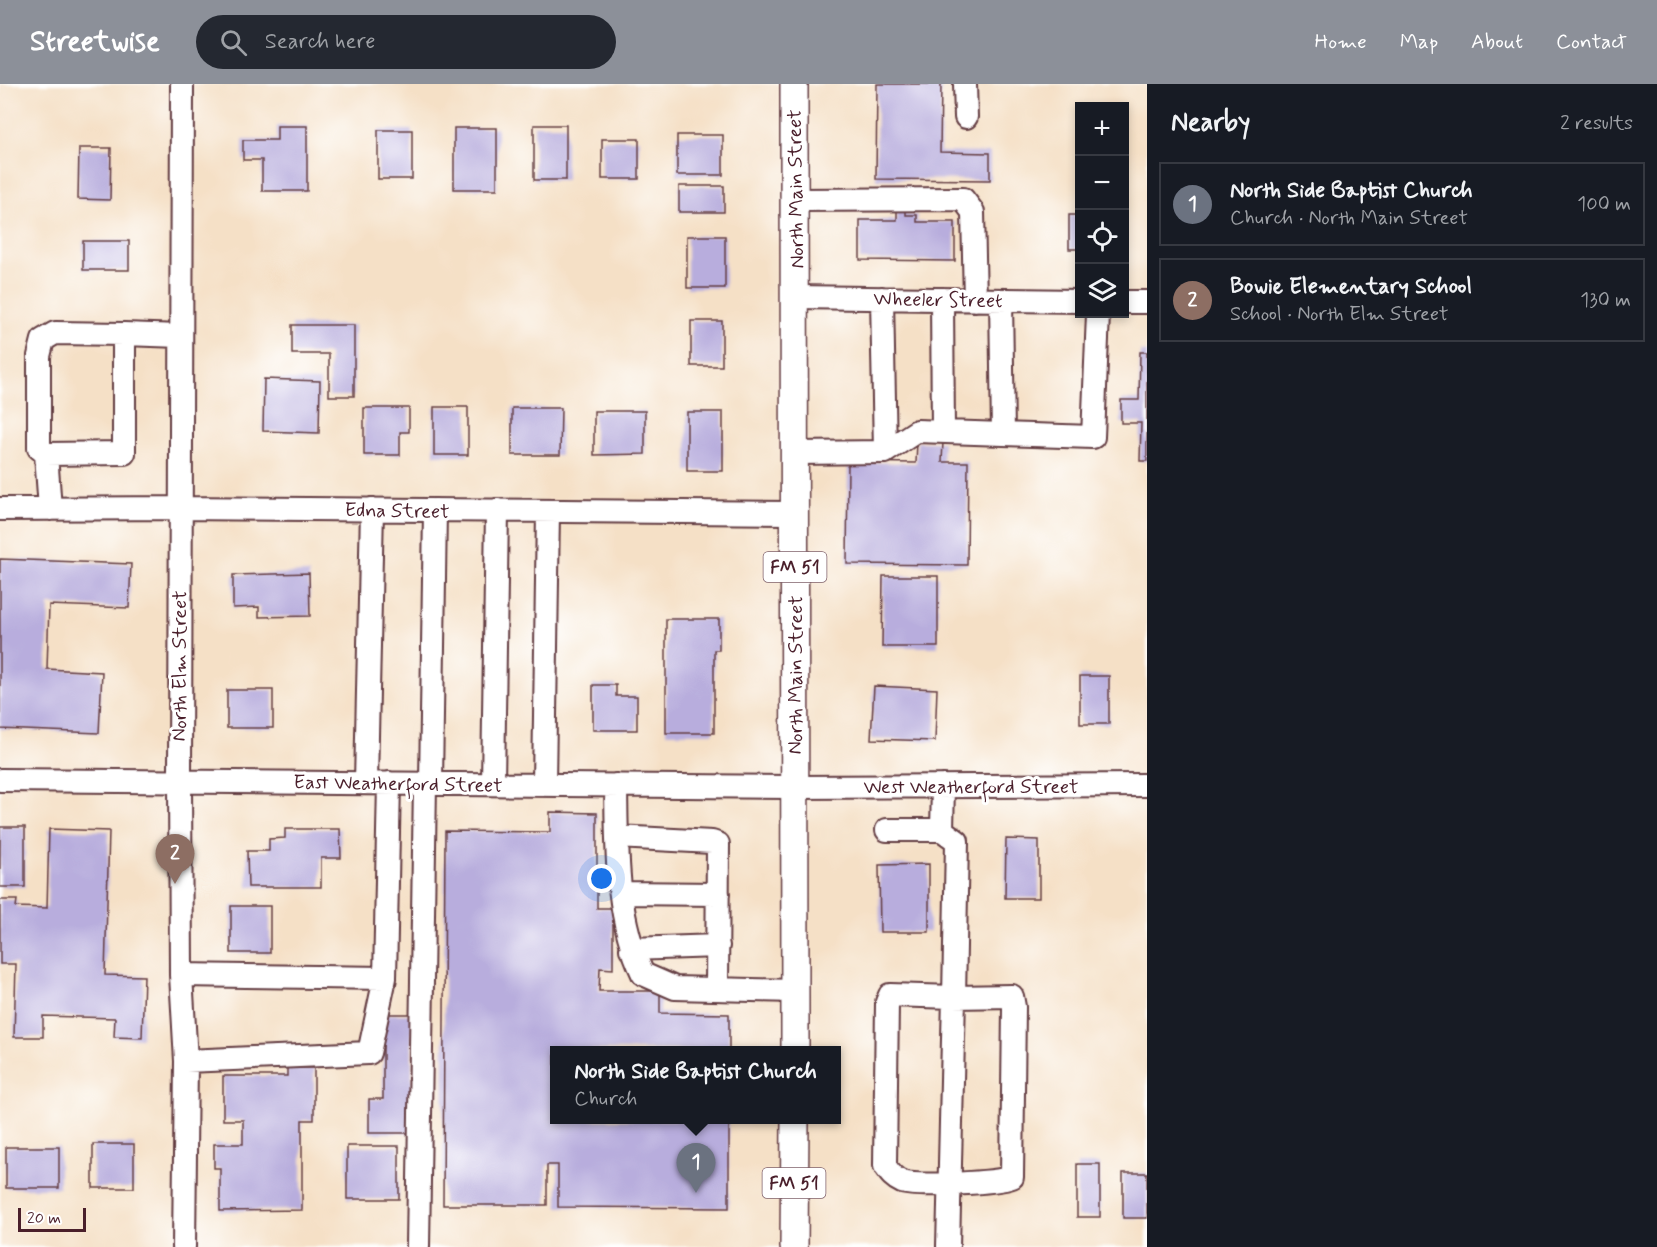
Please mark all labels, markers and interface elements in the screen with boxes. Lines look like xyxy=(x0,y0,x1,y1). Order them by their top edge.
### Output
search box xyxy=(196,15,616,69)
text: Streetwise xyxy=(30,24,160,61)
icon: search xyxy=(217,26,250,59)
text: Search here xyxy=(265,28,375,56)
text: Home xyxy=(1315,28,1367,56)
text: Map xyxy=(1400,28,1438,56)
text: About xyxy=(1471,28,1523,56)
text: Contact xyxy=(1556,28,1627,56)
map controls xyxy=(1075,102,1129,318)
button: + xyxy=(1075,102,1129,156)
text: Nearby xyxy=(1171,106,1250,140)
street label: North Main Street xyxy=(782,109,811,269)
text: 2 results xyxy=(1560,110,1633,137)
button: − xyxy=(1075,156,1129,210)
text: North Side Baptist Church xyxy=(1230,177,1473,205)
text: 1 xyxy=(1188,191,1197,218)
text: 100 m xyxy=(1577,191,1631,218)
text: Church · North Main Street xyxy=(1230,205,1468,232)
button: locate xyxy=(1075,210,1129,264)
button: layers xyxy=(1075,264,1129,318)
text: Bowie Elementary School xyxy=(1230,273,1472,301)
street label: Wheeler Street xyxy=(873,286,1003,315)
text: 2 xyxy=(1188,287,1197,314)
text: 130 m xyxy=(1580,287,1631,314)
text: School · North Elm Street xyxy=(1230,301,1448,328)
street label: Edna Street xyxy=(344,497,450,526)
road number: FM 51 xyxy=(764,552,826,582)
street label: North Elm Street xyxy=(167,590,194,742)
street label: North Main Street xyxy=(783,595,810,755)
street label: East Weatherford Street xyxy=(293,769,503,802)
street label: West Weatherford Street xyxy=(863,774,1079,803)
pin: 2 xyxy=(156,834,195,884)
your location xyxy=(587,864,616,893)
popup xyxy=(550,1046,841,1124)
text: North Side Baptist Church xyxy=(574,1058,817,1086)
text: Church xyxy=(574,1086,637,1113)
pin: 1 xyxy=(676,1144,716,1193)
road number: FM 51 xyxy=(762,1168,826,1198)
scale bar xyxy=(18,1205,86,1232)
text: 20 m xyxy=(27,1208,61,1229)

